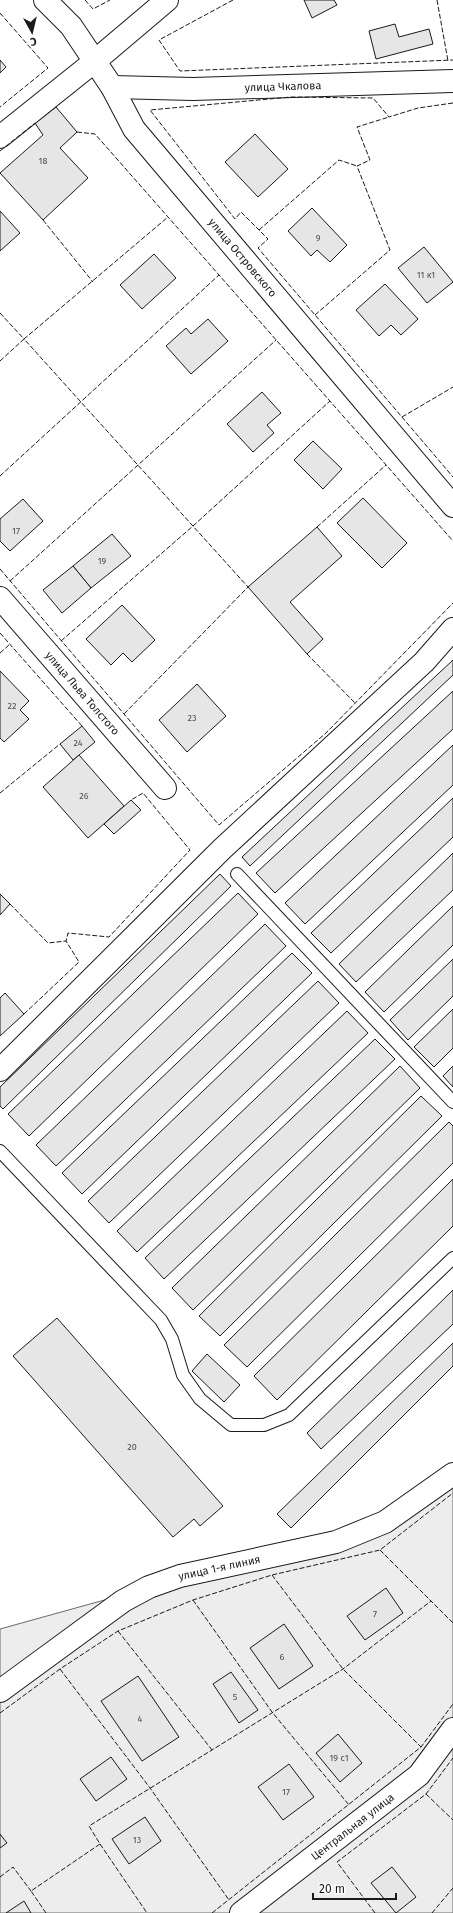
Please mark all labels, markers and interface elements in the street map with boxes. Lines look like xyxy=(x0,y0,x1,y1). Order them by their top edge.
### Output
north arrow xyxy=(12,12,52,52)
text: С xyxy=(29,35,37,48)
street label: улица Чкалова xyxy=(244,79,321,94)
house number: 18 xyxy=(39,156,47,166)
street label: улица Островского xyxy=(206,216,280,299)
house number: 9 xyxy=(316,233,321,243)
house number: 11 к1 xyxy=(417,270,435,280)
house number: 17 xyxy=(12,526,20,536)
house number: 19 xyxy=(98,556,107,566)
street label: улица Льва Толстого xyxy=(43,649,122,738)
house number: 22 xyxy=(8,701,16,711)
house number: 23 xyxy=(188,713,196,723)
house number: 24 xyxy=(73,738,83,748)
house number: 26 xyxy=(79,791,89,801)
house number: 20 xyxy=(127,1442,137,1452)
street label: улица 1-я линия xyxy=(177,1552,262,1583)
house number: 7 xyxy=(373,1609,377,1619)
house number: 6 xyxy=(280,1652,285,1662)
house number: 5 xyxy=(233,1692,238,1702)
house number: 4 xyxy=(138,1714,143,1724)
house number: 19 с1 xyxy=(329,1753,349,1763)
house number: 17 xyxy=(282,1787,290,1797)
street label: Центральная улица xyxy=(308,1790,397,1863)
house number: 13 xyxy=(133,1835,141,1845)
scale bar xyxy=(313,1875,396,1901)
text: 20 m xyxy=(319,1882,345,1896)

